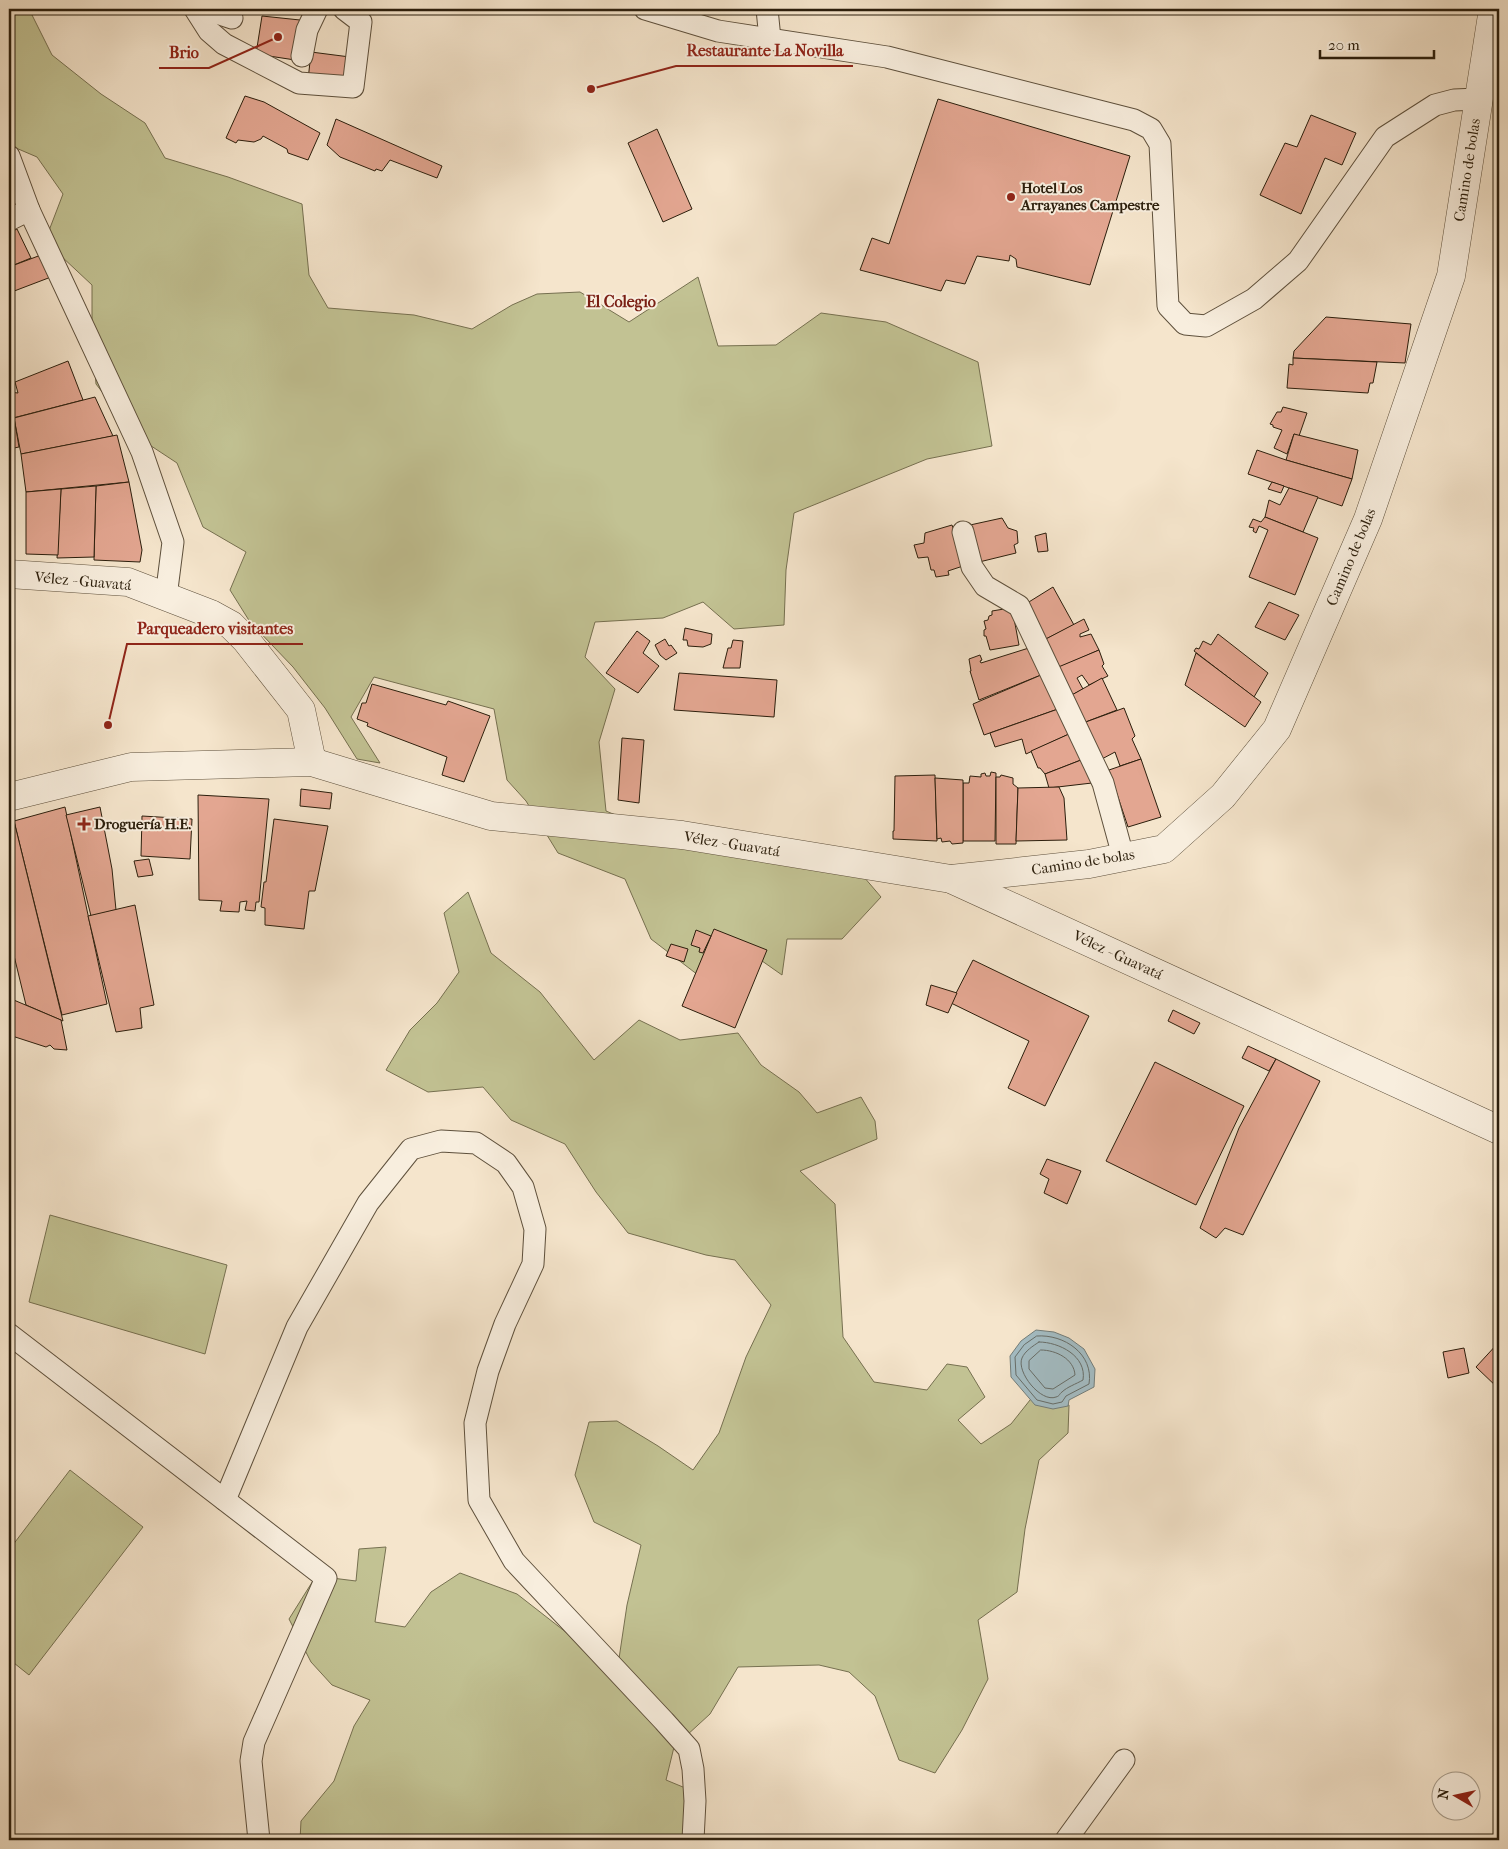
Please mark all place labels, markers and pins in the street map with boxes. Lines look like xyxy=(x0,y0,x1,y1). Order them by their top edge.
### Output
callout: Restaurante La Novilla xyxy=(676,35,853,66)
callout: Brio xyxy=(159,37,209,68)
place label: Hotel Los Arrayanes Campestre xyxy=(1020,179,1160,214)
marker: Hotel Los Arrayanes Campestre xyxy=(1005,191,1017,203)
callout: Parqueadero visitantes xyxy=(127,613,303,644)
place label: Droguería H.E. xyxy=(94,815,191,833)
marker: Droguería H.E. xyxy=(78,818,90,830)

